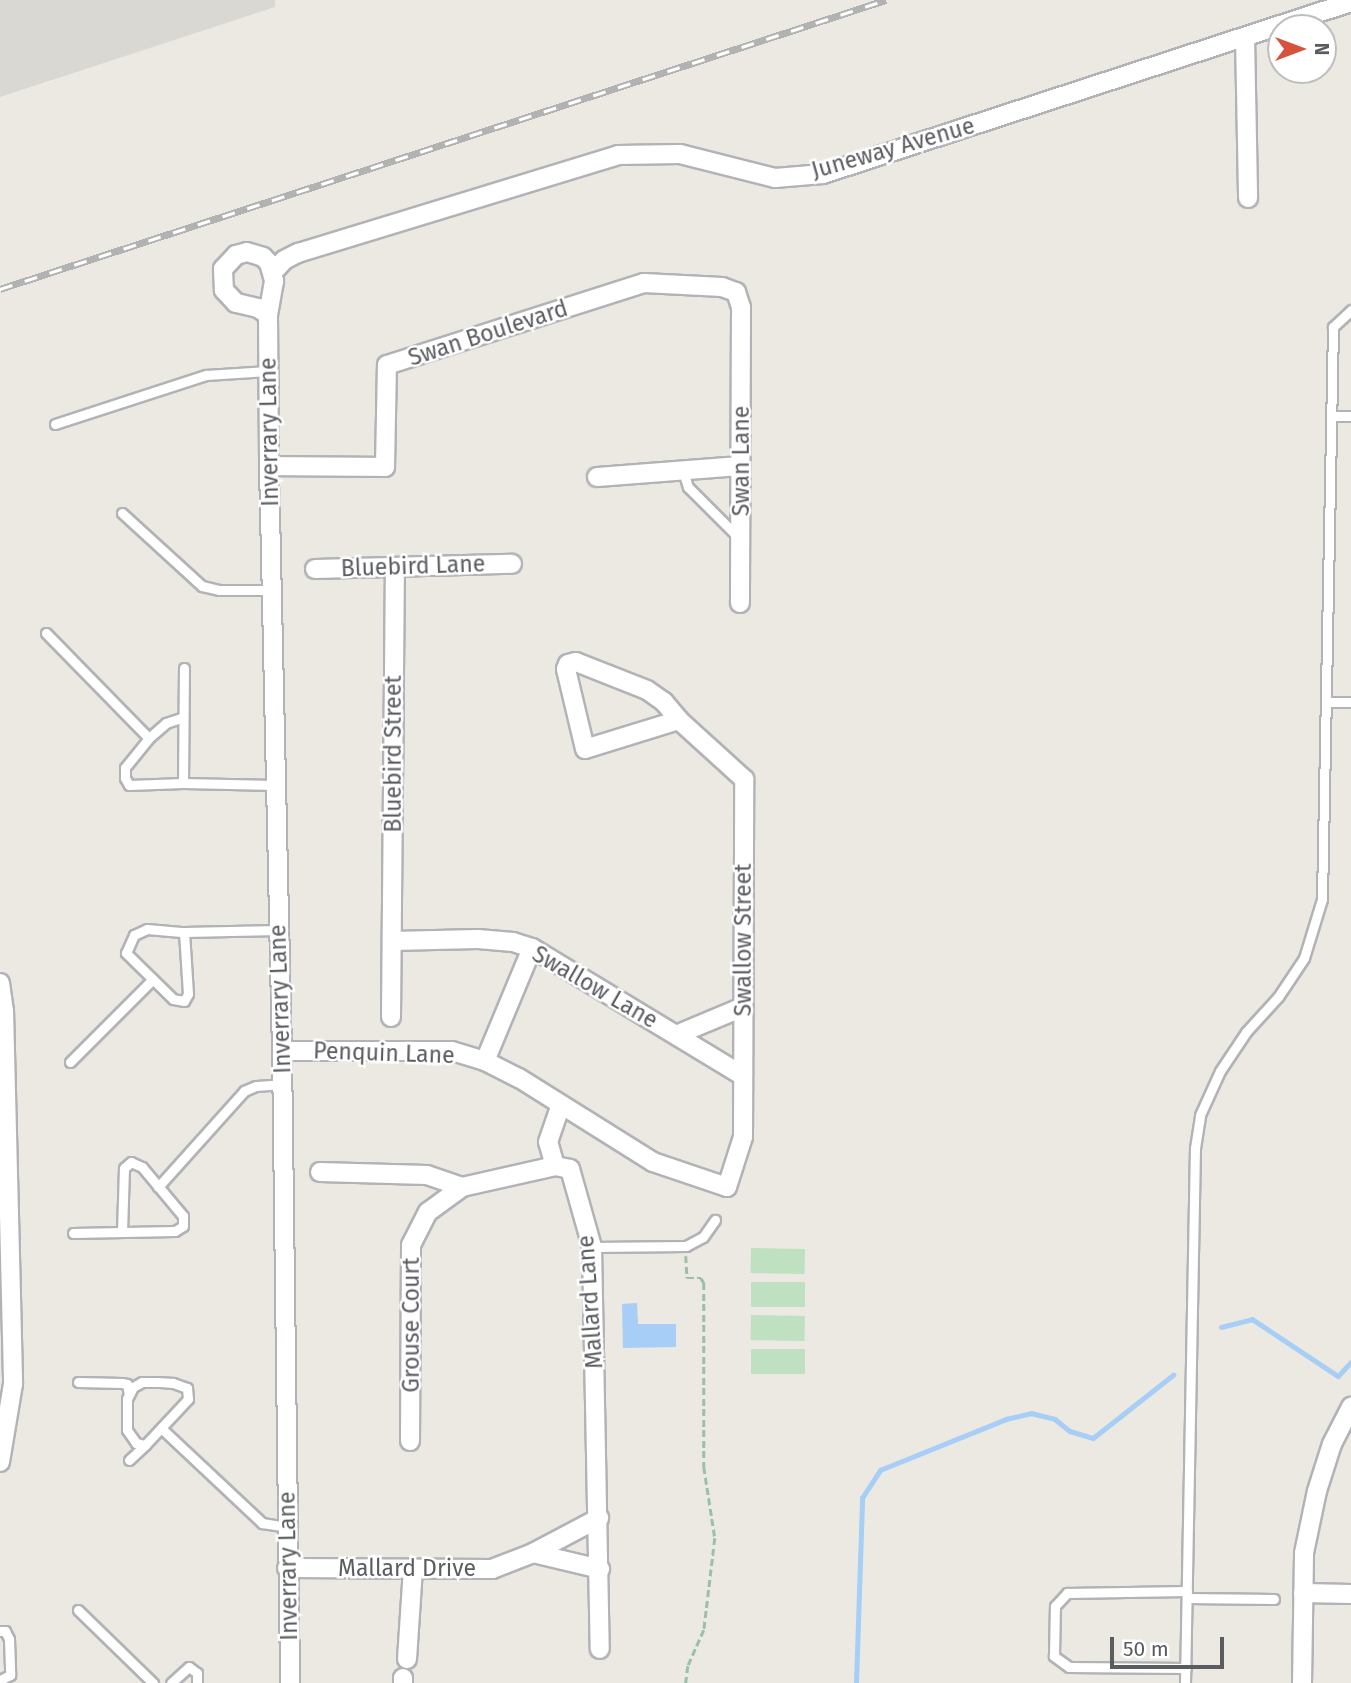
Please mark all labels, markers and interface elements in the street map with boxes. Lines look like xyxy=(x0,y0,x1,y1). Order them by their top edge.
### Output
north arrow xyxy=(1267,14,1337,84)
text: N xyxy=(1310,43,1333,55)
street label: Juneway Avenue xyxy=(808,112,978,184)
street label: Swan Boulevard xyxy=(405,294,571,372)
street label: Inverrary Lane xyxy=(254,357,284,507)
street label: Swan Lane xyxy=(727,406,755,516)
street label: Bluebird Lane xyxy=(340,550,486,582)
street label: Bluebird Street xyxy=(379,675,407,833)
street label: Swallow Street xyxy=(729,864,757,1016)
street label: Inverrary Lane xyxy=(264,924,296,1074)
street label: Swallow Lane xyxy=(527,940,663,1034)
street label: Penquin Lane xyxy=(313,1037,455,1069)
street label: Mallard Lane xyxy=(572,1234,608,1370)
street label: Grouse Court xyxy=(397,1257,425,1393)
street label: Inverrary Lane xyxy=(273,1491,303,1641)
street label: Mallard Drive xyxy=(338,1554,476,1582)
scale bar xyxy=(1113,1624,1227,1668)
text: 50 m xyxy=(1123,1636,1169,1662)

